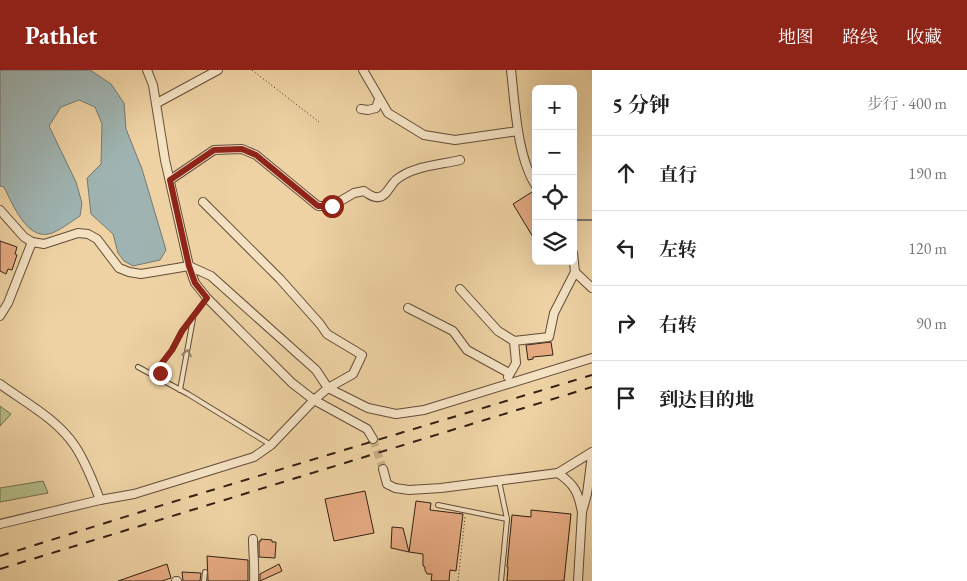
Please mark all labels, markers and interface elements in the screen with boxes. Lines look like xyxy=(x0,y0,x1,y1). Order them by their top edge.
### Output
text: Pathlet xyxy=(25,20,97,51)
text: 地图 xyxy=(778,25,814,48)
text: 路线 xyxy=(842,25,878,48)
text: 收藏 xyxy=(906,25,942,48)
map controls xyxy=(532,85,577,265)
button: + xyxy=(532,85,577,130)
text: 5 分钟 xyxy=(612,91,670,118)
text: 步行 · 400 m xyxy=(867,93,947,114)
button: − xyxy=(532,130,577,175)
icon: ahead xyxy=(612,159,640,187)
text: 直行 xyxy=(659,162,697,187)
text: 190 m xyxy=(908,163,947,184)
button: locate xyxy=(532,175,577,220)
route start xyxy=(321,195,344,218)
button: layers xyxy=(532,220,577,265)
icon: left xyxy=(612,234,640,262)
text: 左转 xyxy=(659,237,697,262)
text: 120 m xyxy=(908,238,947,259)
icon: right xyxy=(612,309,640,337)
text: 右转 xyxy=(659,312,697,337)
text: 90 m xyxy=(916,313,947,334)
one-way arrow xyxy=(181,349,192,358)
route end xyxy=(149,362,172,385)
icon: arrive xyxy=(612,384,640,412)
text: 到达目的地 xyxy=(659,387,754,412)

